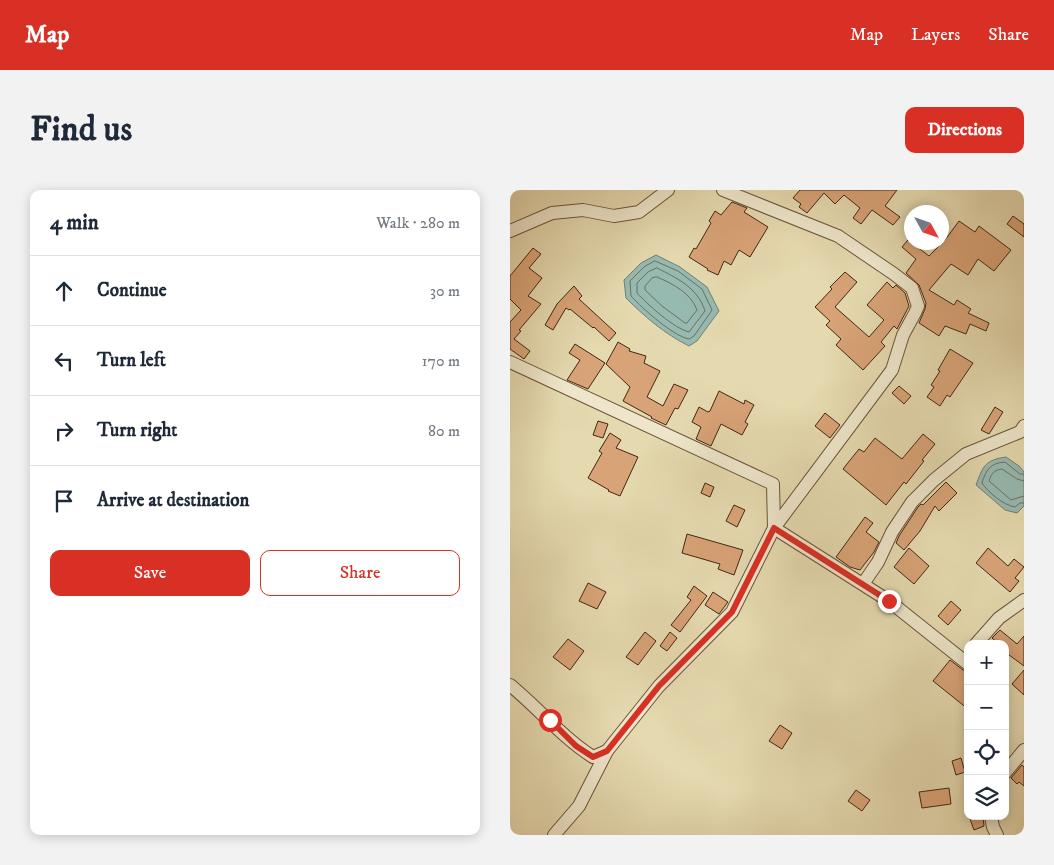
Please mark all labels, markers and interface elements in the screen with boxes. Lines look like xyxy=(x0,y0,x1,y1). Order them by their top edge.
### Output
text: Map xyxy=(25,20,69,50)
text: Map xyxy=(850,24,883,46)
text: Layers xyxy=(911,24,960,46)
text: Share xyxy=(988,24,1029,46)
button: Directions xyxy=(905,107,1024,153)
text: Find us xyxy=(30,108,132,152)
north arrow xyxy=(904,205,949,250)
text: 4 min xyxy=(50,210,99,236)
text: Walk · 280 m xyxy=(376,213,460,233)
icon: ahead xyxy=(50,277,78,305)
text: Continue xyxy=(97,279,167,302)
text: 30 m xyxy=(430,281,460,301)
icon: left xyxy=(50,347,78,375)
text: Turn left xyxy=(97,349,166,372)
text: 170 m xyxy=(422,351,460,371)
icon: right xyxy=(50,417,78,445)
text: Turn right xyxy=(97,419,177,442)
text: 80 m xyxy=(428,421,460,441)
icon: arrive xyxy=(50,487,78,515)
text: Arrive at destination xyxy=(97,489,249,512)
button: Save xyxy=(50,550,250,596)
button: Share xyxy=(260,550,460,596)
route end xyxy=(878,590,901,613)
map controls xyxy=(964,640,1009,820)
button: + xyxy=(964,640,1009,685)
button: − xyxy=(964,685,1009,730)
route start xyxy=(539,709,562,732)
button: locate xyxy=(964,730,1009,775)
button: layers xyxy=(964,775,1009,820)

